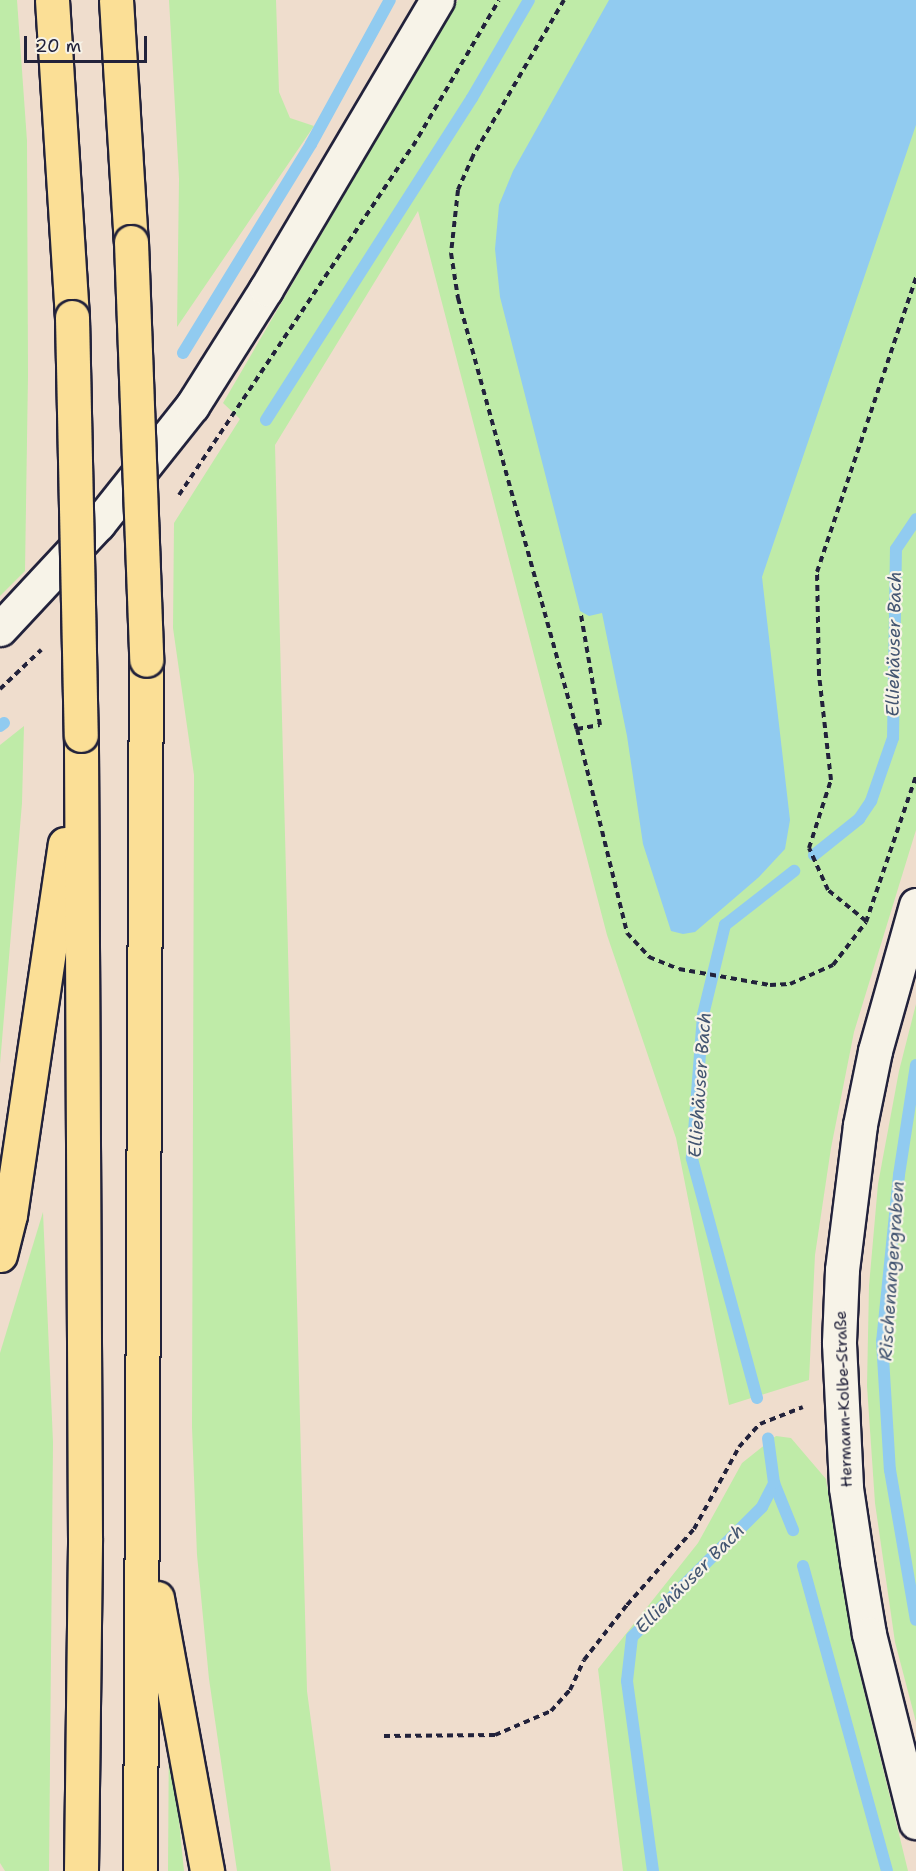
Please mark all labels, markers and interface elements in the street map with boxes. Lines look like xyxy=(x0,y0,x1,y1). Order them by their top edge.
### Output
scale bar xyxy=(27,24,150,62)
text: 20 m xyxy=(35,34,81,58)
water label: Elliehäuser Bach xyxy=(882,571,906,717)
water label: Elliehäuser Bach xyxy=(684,1012,716,1158)
water label: Rischenangergraben xyxy=(875,1180,909,1362)
street label: Hermann-Kolbe-Straße xyxy=(831,1310,857,1488)
water label: Elliehäuser Bach xyxy=(631,1520,749,1638)

